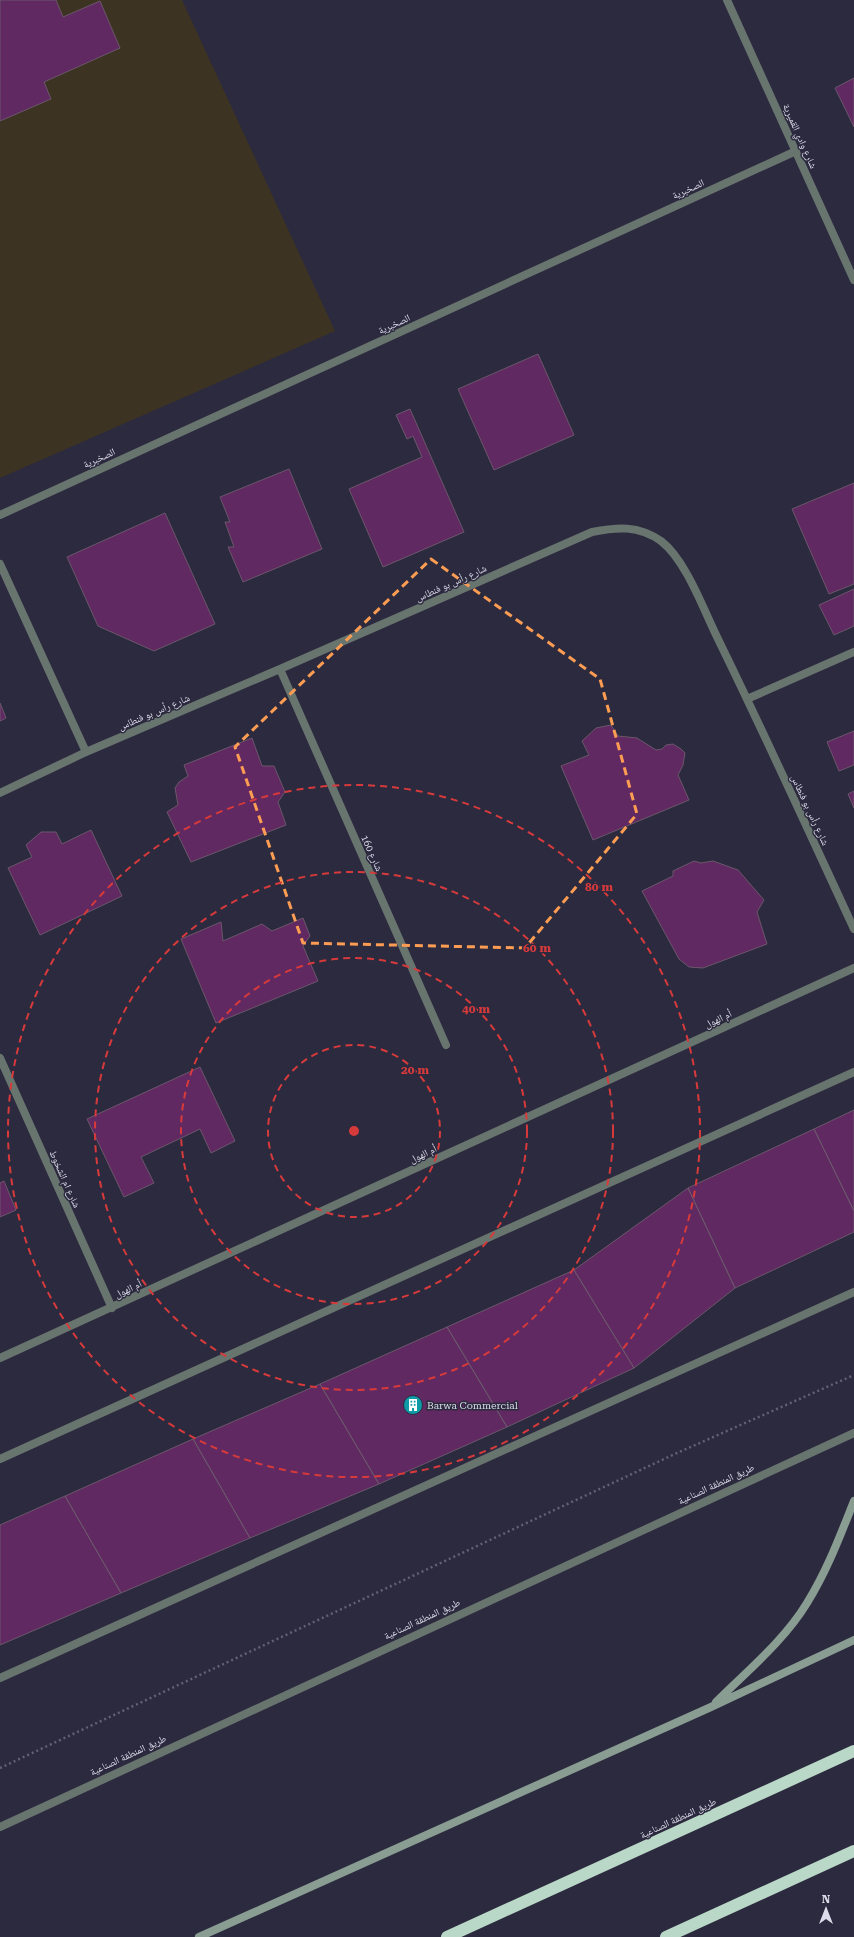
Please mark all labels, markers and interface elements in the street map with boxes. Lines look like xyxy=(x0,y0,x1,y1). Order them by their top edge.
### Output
street label: شارع وادي القميرية xyxy=(779,102,819,171)
street label: الصخبرية xyxy=(670,177,706,201)
street label: الصخبرية xyxy=(376,312,412,336)
street label: الصخبرية xyxy=(81,446,117,470)
street label: شارع رأس بو فنطاس xyxy=(413,561,489,604)
street label: شارع رأس بو فنطاس xyxy=(116,691,192,733)
street label: شارع رأس بو فنطاس xyxy=(788,773,832,848)
street label: شارع 160 xyxy=(358,833,385,874)
text: 80 m xyxy=(585,880,613,894)
text: 60 m xyxy=(523,941,551,955)
text: 40 m xyxy=(462,1002,490,1016)
street label: أم الهول xyxy=(702,1007,734,1032)
text: 20 m xyxy=(401,1063,429,1077)
centre of rings xyxy=(347,1124,361,1138)
street label: أم الهول xyxy=(407,1142,439,1167)
street label: شارع ام الشخوط xyxy=(46,1149,83,1211)
street label: أم الهول xyxy=(112,1277,144,1302)
building icon: Barwa Commercial xyxy=(402,1394,424,1416)
place label: Barwa Commercial xyxy=(427,1400,518,1411)
street label: طريق المنطقة الصناعية xyxy=(676,1461,757,1507)
street label: طريق المنطقة الصناعية xyxy=(382,1596,463,1642)
street label: طريق المنطقة الصناعية xyxy=(88,1732,169,1778)
street label: طريق المنطقة الصناعية xyxy=(638,1795,719,1841)
north arrow xyxy=(806,1889,846,1929)
text: N xyxy=(822,1893,831,1906)

